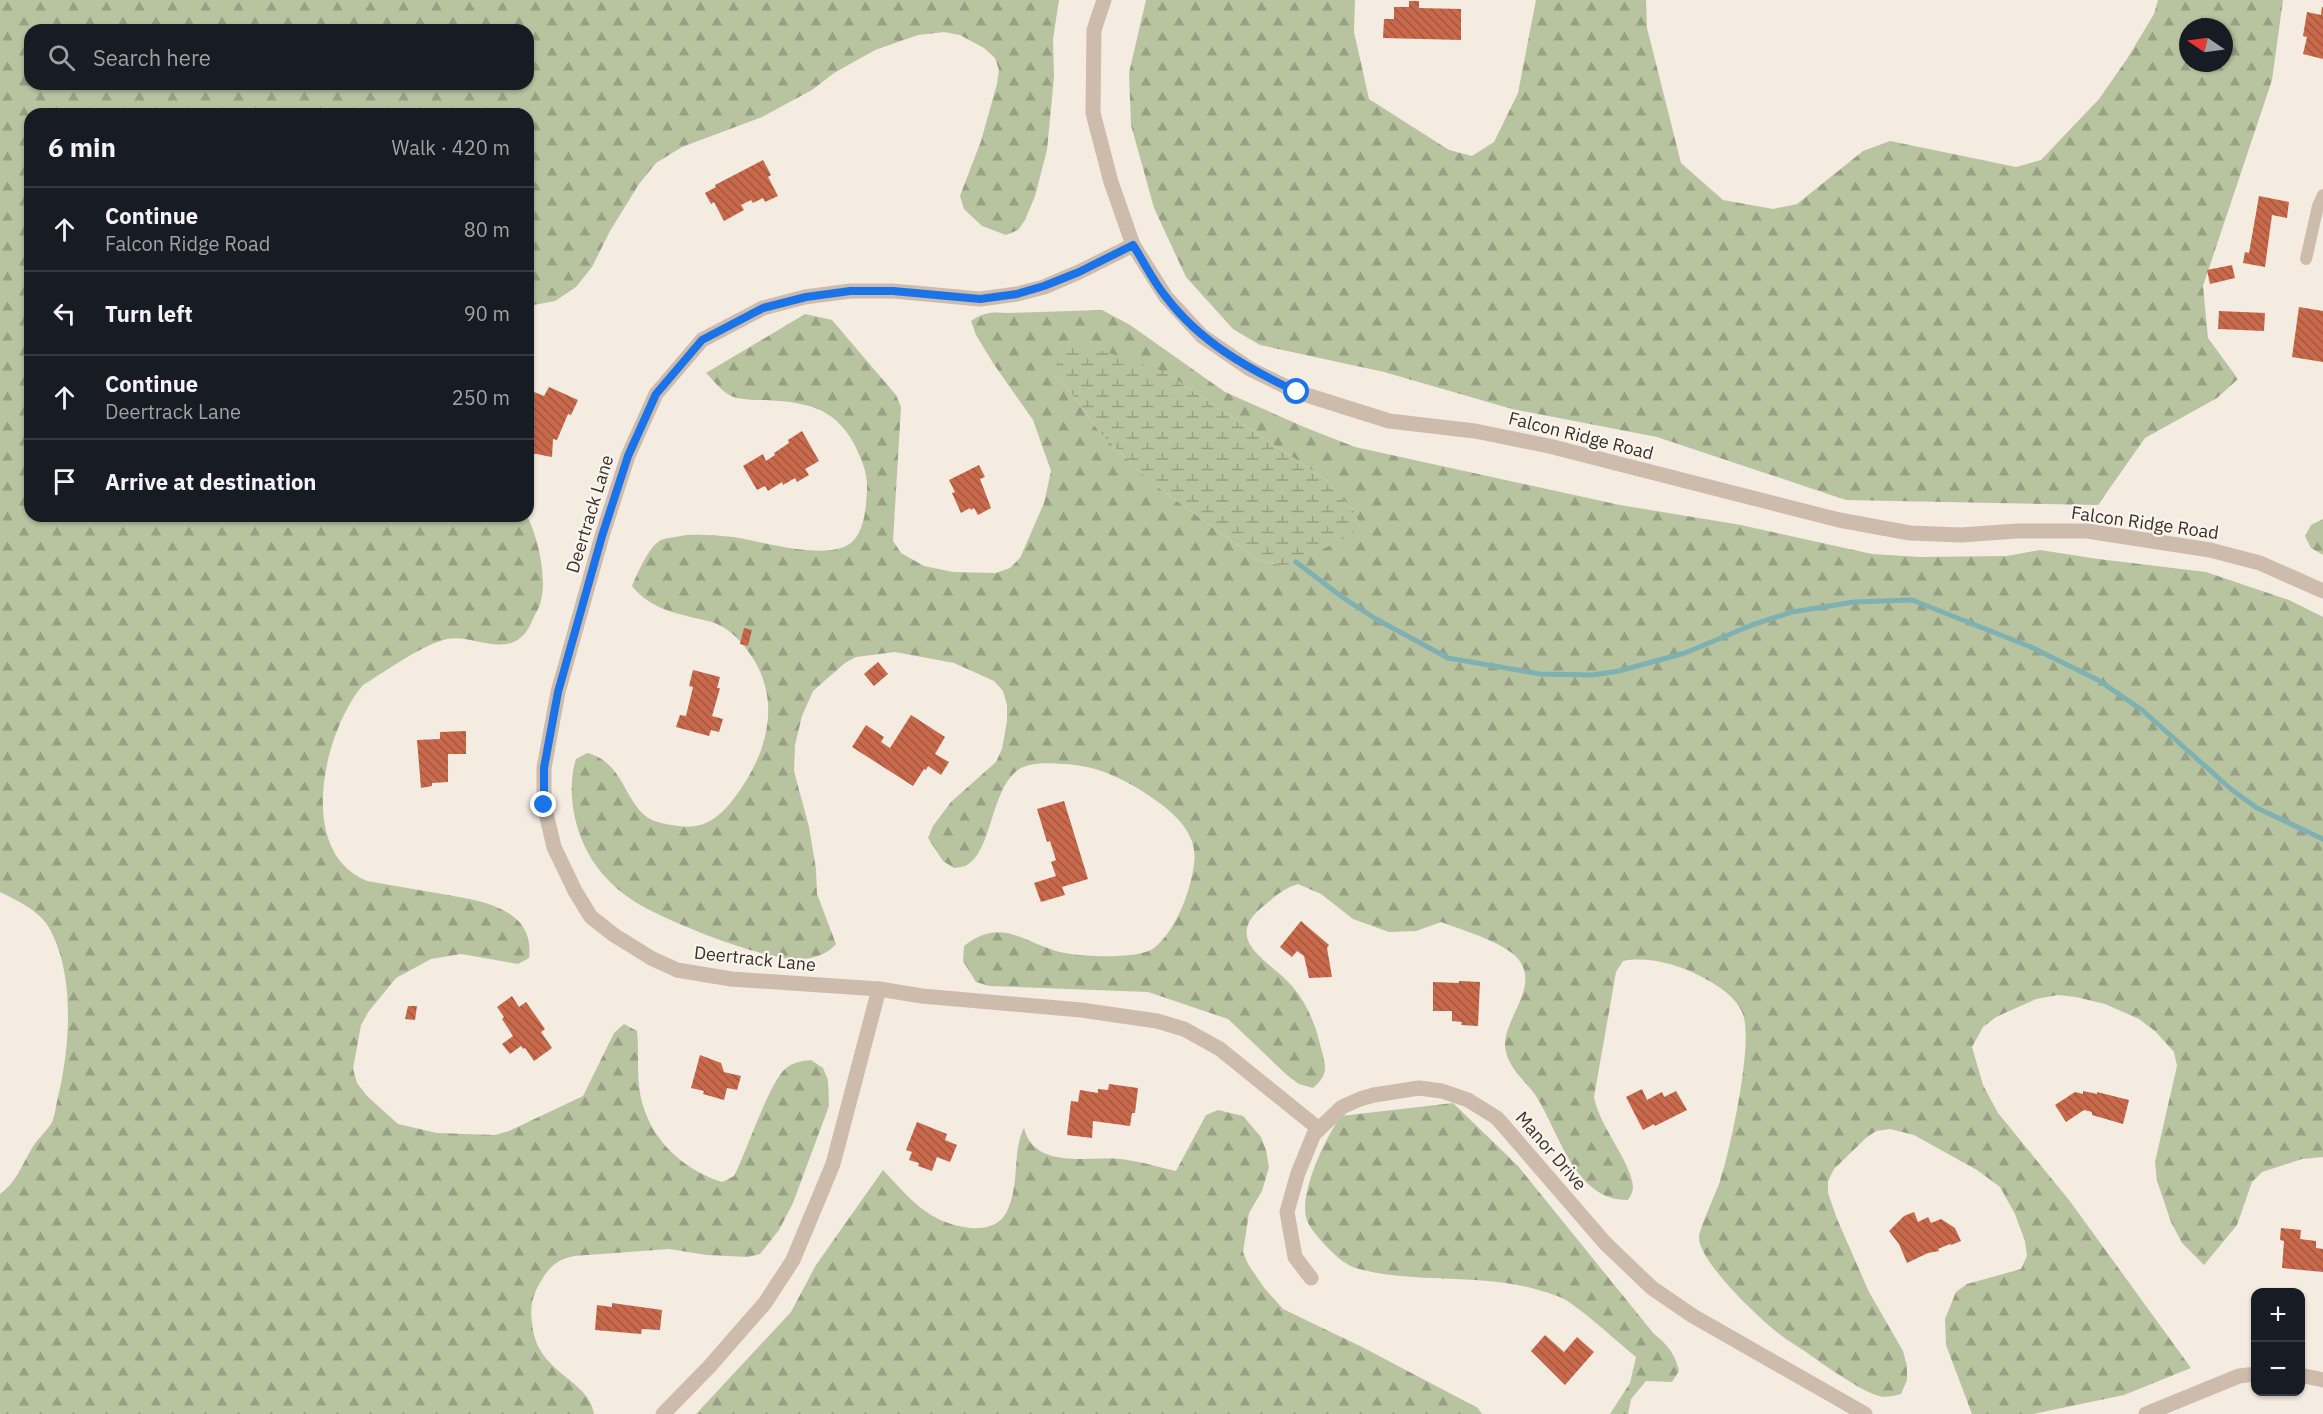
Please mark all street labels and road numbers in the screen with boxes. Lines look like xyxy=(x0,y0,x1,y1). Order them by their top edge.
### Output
street label: Falcon Ridge Road xyxy=(1506,406,1656,465)
street label: Deertrack Lane xyxy=(561,452,618,576)
street label: Falcon Ridge Road xyxy=(2070,501,2220,544)
street label: Deertrack Lane xyxy=(693,941,817,976)
street label: Manor Drive xyxy=(1511,1106,1592,1195)

